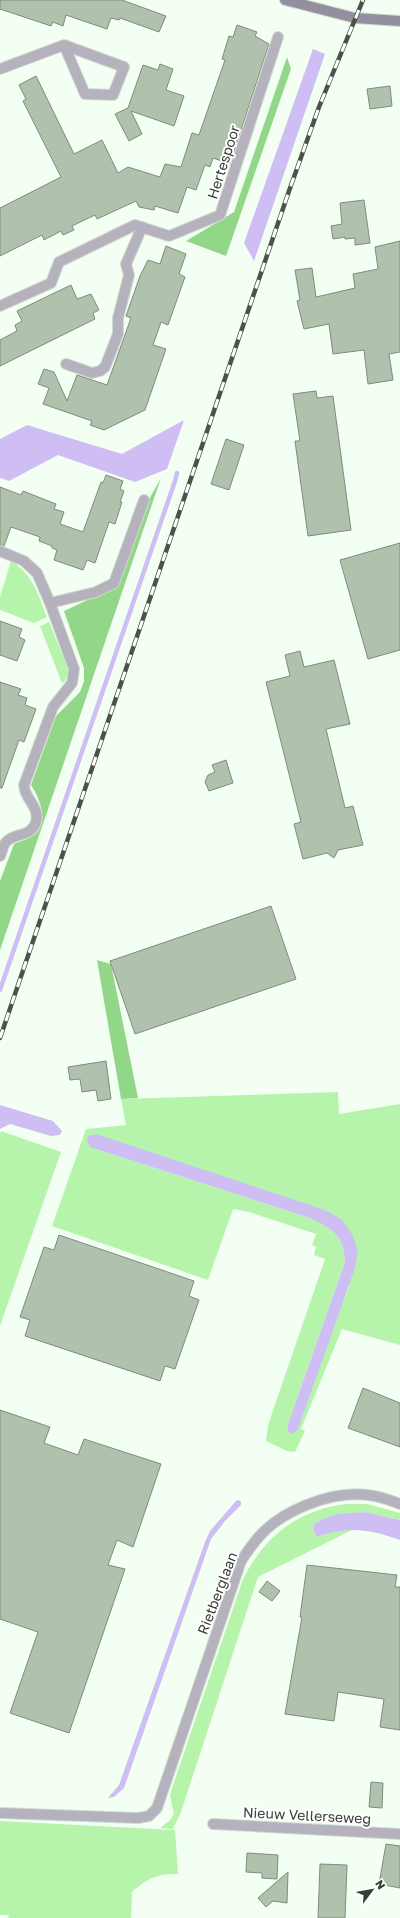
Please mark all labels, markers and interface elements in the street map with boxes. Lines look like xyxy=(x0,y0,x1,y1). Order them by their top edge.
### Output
street label: Hertespoor xyxy=(203,122,243,201)
street label: Rietberglaan xyxy=(194,1550,240,1636)
street label: Nieuw Vellerseweg xyxy=(243,1803,371,1827)
north arrow xyxy=(352,1870,392,1910)
text: N xyxy=(373,1877,389,1891)

